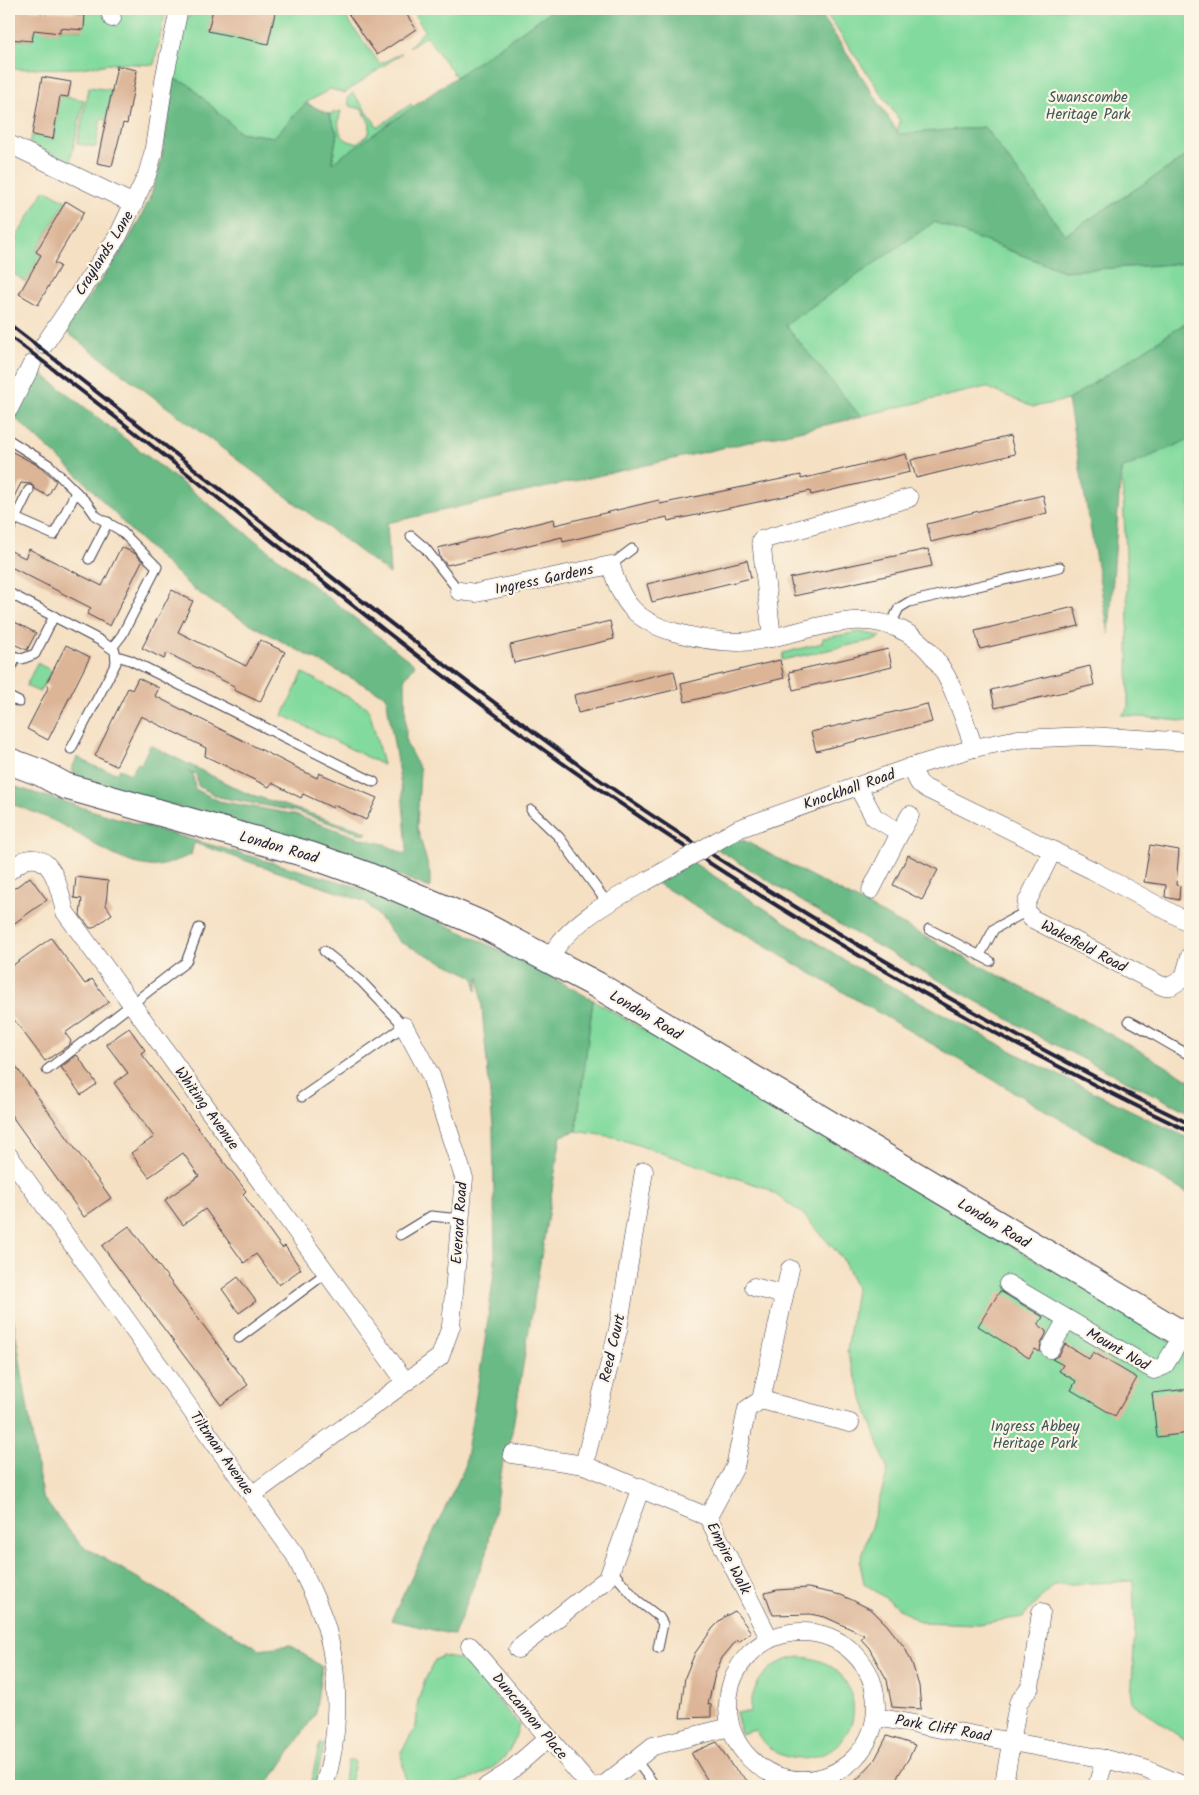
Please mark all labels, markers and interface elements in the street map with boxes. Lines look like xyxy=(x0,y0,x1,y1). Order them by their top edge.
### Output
park label: Swanscombe Heritage Park xyxy=(1045,86,1132,127)
street label: Craylands Lane xyxy=(69,206,141,301)
street label: Ingress Gardens xyxy=(493,558,596,602)
street label: Knockhall Road xyxy=(800,763,899,817)
street label: London Road xyxy=(236,825,322,871)
street label: Wakefield Road xyxy=(1036,914,1131,980)
street label: London Road xyxy=(604,985,687,1047)
street label: Whiting Avenue xyxy=(168,1062,245,1155)
street label: Everard Road xyxy=(445,1181,475,1265)
street label: London Road xyxy=(952,1193,1035,1255)
street label: Reed Court xyxy=(593,1311,633,1385)
street label: Mount Nod xyxy=(1081,1322,1154,1378)
street label: Tiltman Avenue xyxy=(183,1406,259,1501)
park label: Ingress Abbey Heritage Park xyxy=(991,1415,1080,1456)
street label: Empire Walk xyxy=(700,1518,757,1600)
street label: Duncannon Place xyxy=(485,1668,573,1766)
street label: Park Cliff Road xyxy=(893,1709,993,1749)

